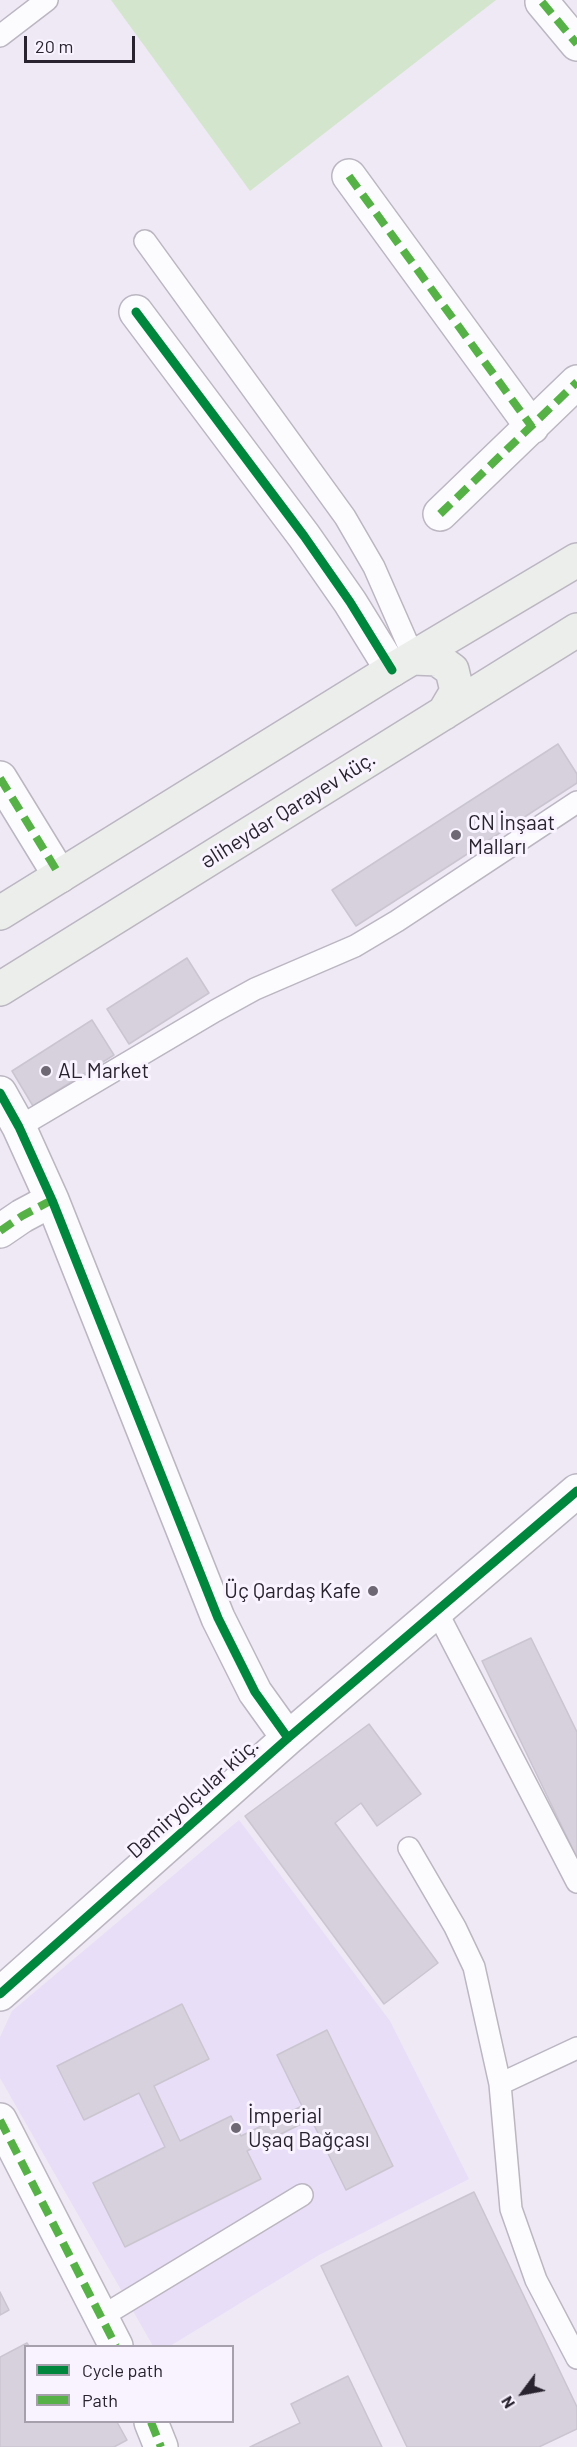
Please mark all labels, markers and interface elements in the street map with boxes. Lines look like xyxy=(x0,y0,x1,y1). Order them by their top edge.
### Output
scale bar xyxy=(27,24,138,62)
text: 20 m xyxy=(35,35,73,57)
street label: Əliheydər Qarayev küç. xyxy=(196,746,380,874)
place label: CN İnşaat Malları xyxy=(468,810,555,860)
marker: CN İnşaat Malları xyxy=(449,828,463,842)
place label: AL Market xyxy=(58,1058,149,1084)
marker: AL Market xyxy=(39,1064,53,1078)
place label: Üç Qardaş Kafe xyxy=(224,1578,361,1604)
marker: Üç Qardaş Kafe xyxy=(366,1584,380,1598)
street label: Dəmiryolçular küç. xyxy=(122,1732,264,1864)
place label: İmperial Uşaq Bağçası xyxy=(248,2103,370,2153)
marker: İmperial Uşaq Bağçası xyxy=(229,2121,243,2135)
legend xyxy=(24,2345,234,2423)
text: Cycle path xyxy=(82,2359,163,2381)
north arrow xyxy=(493,2363,553,2423)
text: Path xyxy=(82,2389,118,2411)
text: N xyxy=(496,2393,518,2412)

